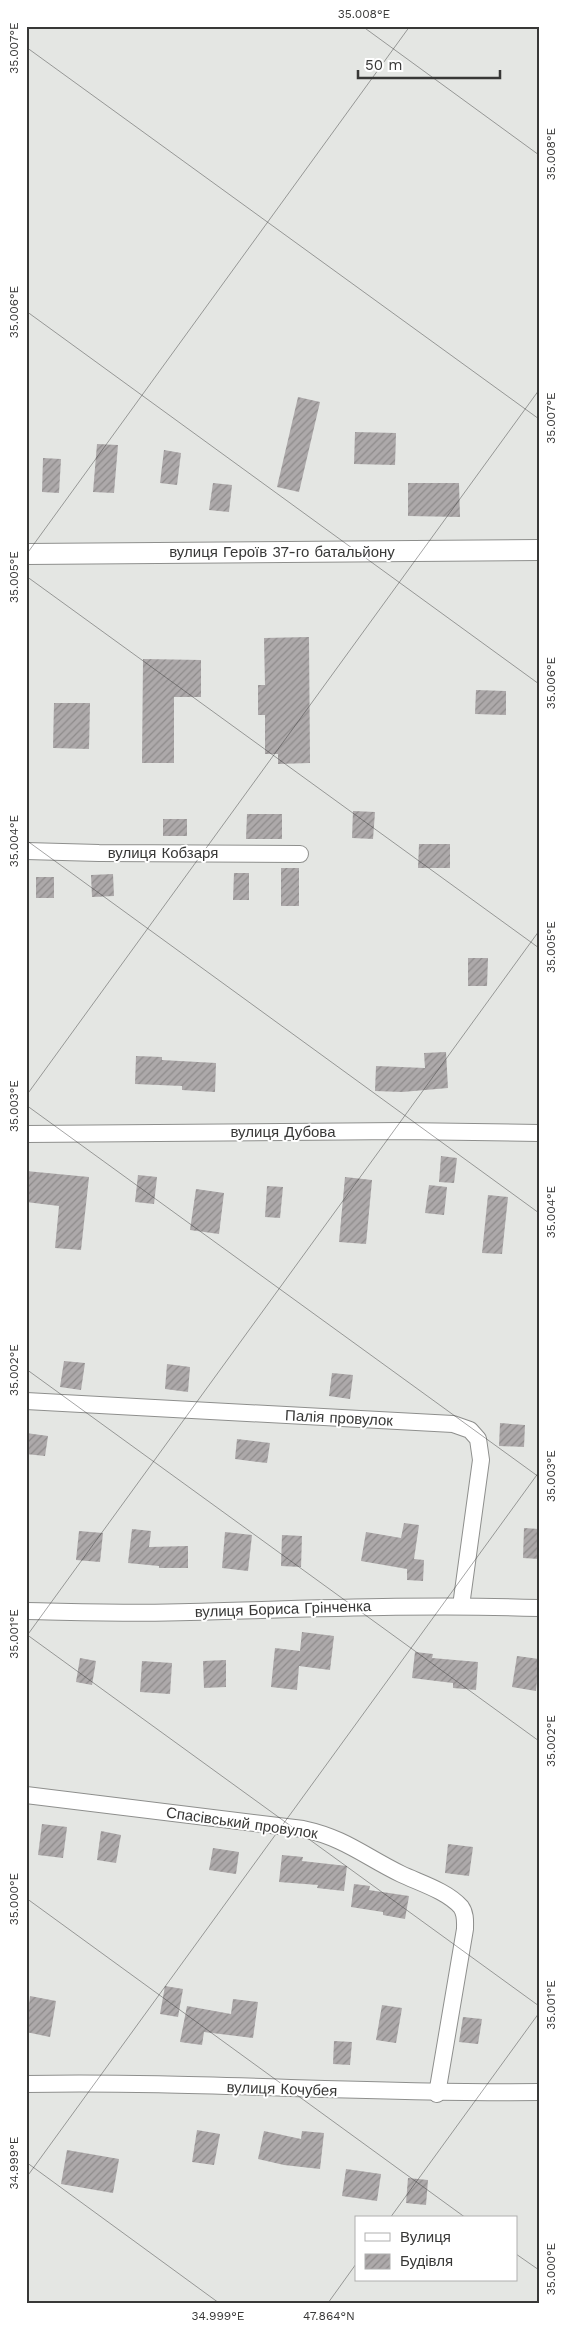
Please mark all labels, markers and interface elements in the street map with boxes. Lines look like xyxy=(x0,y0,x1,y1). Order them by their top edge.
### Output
text: 35.008°E xyxy=(338,7,391,21)
text: 35.007°E xyxy=(7,22,21,74)
scale bar xyxy=(358,48,500,80)
text: 50 m xyxy=(365,56,402,74)
text: 35.008°E xyxy=(544,127,558,180)
text: 35.006°E xyxy=(7,286,21,338)
text: 35.007°E xyxy=(544,392,558,444)
street label: вулиця Героїв 37-го батальйону xyxy=(169,543,395,561)
text: 35.005°E xyxy=(7,551,21,603)
text: 35.006°E xyxy=(544,657,558,709)
text: 35.004°E xyxy=(7,814,21,867)
street label: вулиця Кобзаря xyxy=(108,844,218,862)
text: 35.005°E xyxy=(544,921,558,973)
text: 35.003°E xyxy=(7,1080,21,1132)
street label: вулиця Дубова xyxy=(230,1123,336,1141)
text: 35.004°E xyxy=(544,1185,558,1238)
text: 35.002°E xyxy=(7,1344,21,1396)
street label: Палія провулок xyxy=(285,1406,394,1430)
text: 35.003°E xyxy=(544,1450,558,1502)
street label: вулиця Бориса Грінченка xyxy=(194,1597,372,1621)
text: 35.001°E xyxy=(7,1609,21,1659)
text: 35.002°E xyxy=(544,1715,558,1767)
street label: Спасівський провулок xyxy=(165,1803,320,1843)
text: 35.000°E xyxy=(7,1872,21,1925)
text: 35.001°E xyxy=(544,1980,558,2030)
street label: вулиця Кочубея xyxy=(226,2078,338,2100)
text: 34.999°E xyxy=(7,2136,21,2189)
legend xyxy=(355,2216,518,2282)
text: Вулиця xyxy=(400,2228,451,2246)
text: 35.000°E xyxy=(544,2242,558,2295)
text: Будівля xyxy=(400,2252,453,2270)
text: 34.999°E xyxy=(192,2309,245,2323)
text: 47.864°N xyxy=(303,2309,355,2323)

